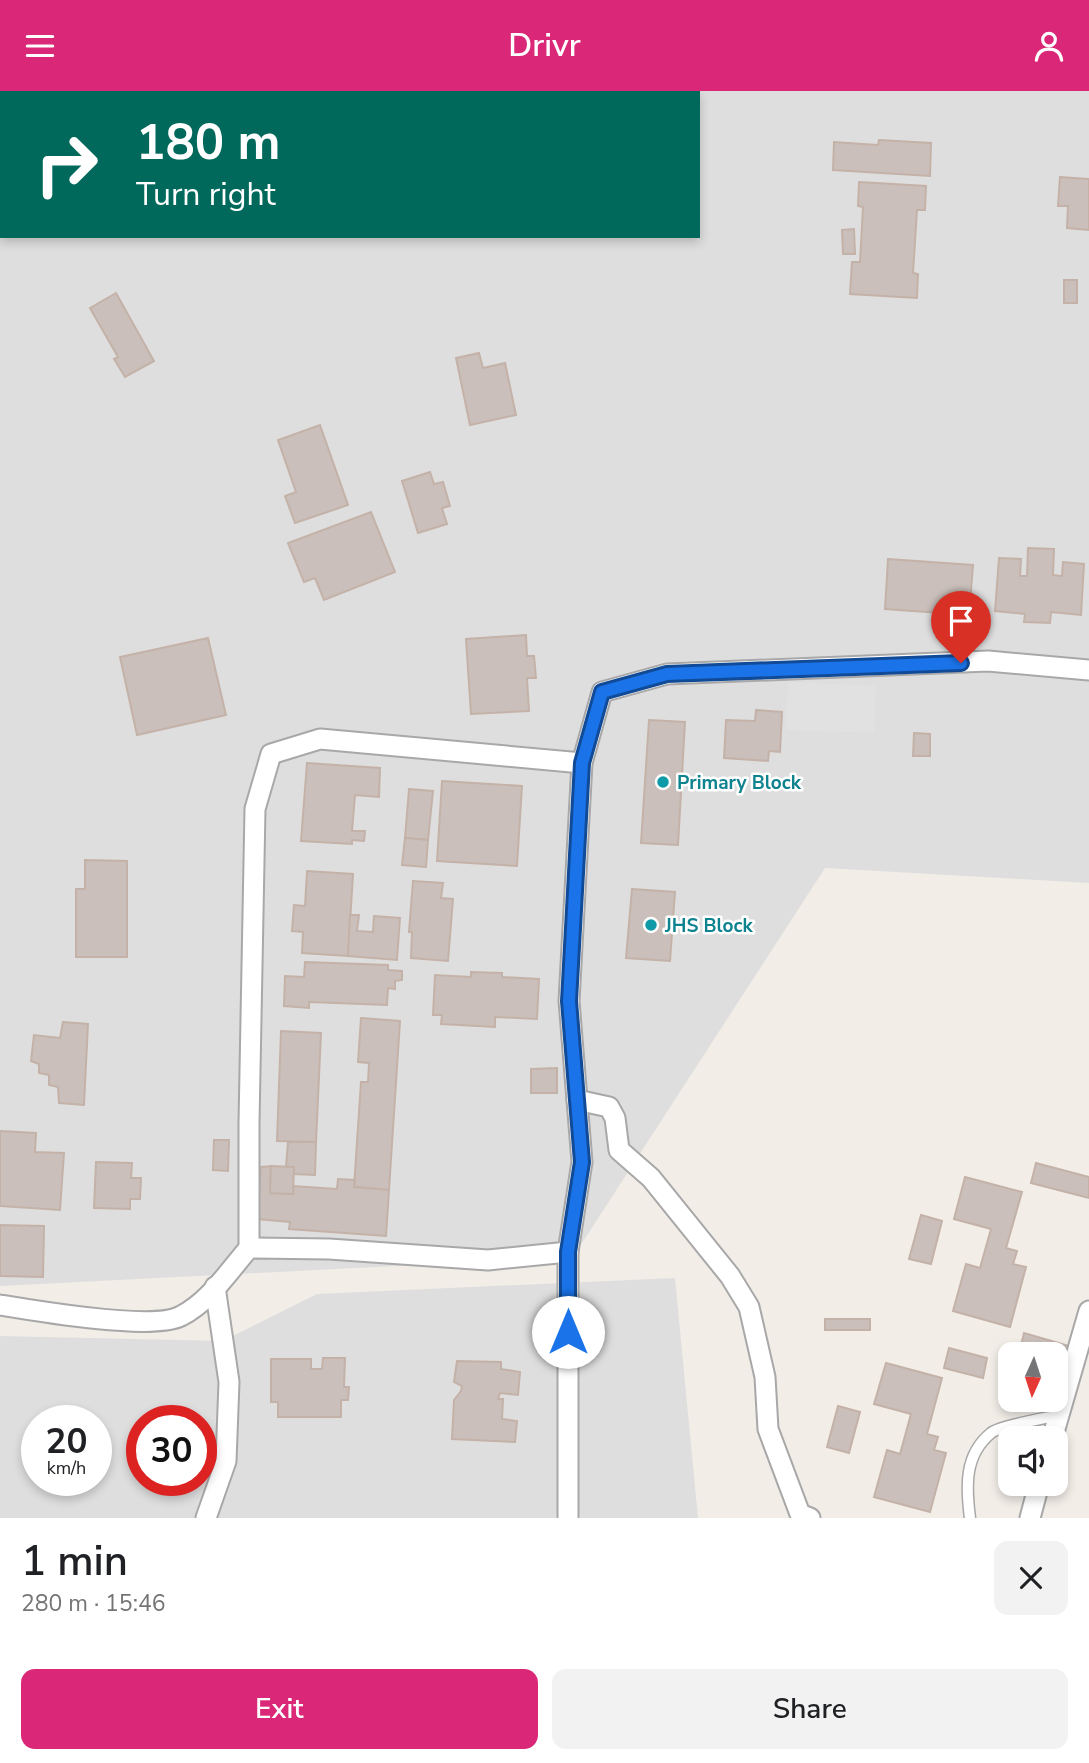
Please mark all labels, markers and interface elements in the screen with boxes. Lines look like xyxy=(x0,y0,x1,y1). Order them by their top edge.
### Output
text: Drivr xyxy=(508,24,581,67)
icon: menu xyxy=(21,27,59,65)
icon: person xyxy=(1030,27,1068,65)
text: 180 m xyxy=(136,109,280,176)
icon: right xyxy=(21,119,112,210)
text: Turn right xyxy=(136,173,276,216)
pin xyxy=(931,591,991,663)
icon: arrive xyxy=(942,602,980,640)
place label: Primary Block xyxy=(677,770,802,796)
marker: Primary Block xyxy=(655,774,671,790)
place label: JHS Block xyxy=(664,913,754,939)
marker: JHS Block xyxy=(643,917,659,933)
position arrow xyxy=(531,1295,605,1369)
north arrow xyxy=(998,1342,1068,1412)
map controls xyxy=(998,1342,1068,1496)
speed limit sign: 30 xyxy=(126,1405,217,1496)
text: 20 xyxy=(45,1418,88,1465)
button: sound xyxy=(998,1426,1068,1496)
text: km/h xyxy=(47,1456,86,1480)
text: 1 min xyxy=(21,1533,128,1590)
button: close xyxy=(994,1541,1068,1615)
text: 280 m · 15:46 xyxy=(21,1588,166,1619)
button: Exit xyxy=(21,1669,538,1749)
button: Share xyxy=(552,1669,1068,1749)

